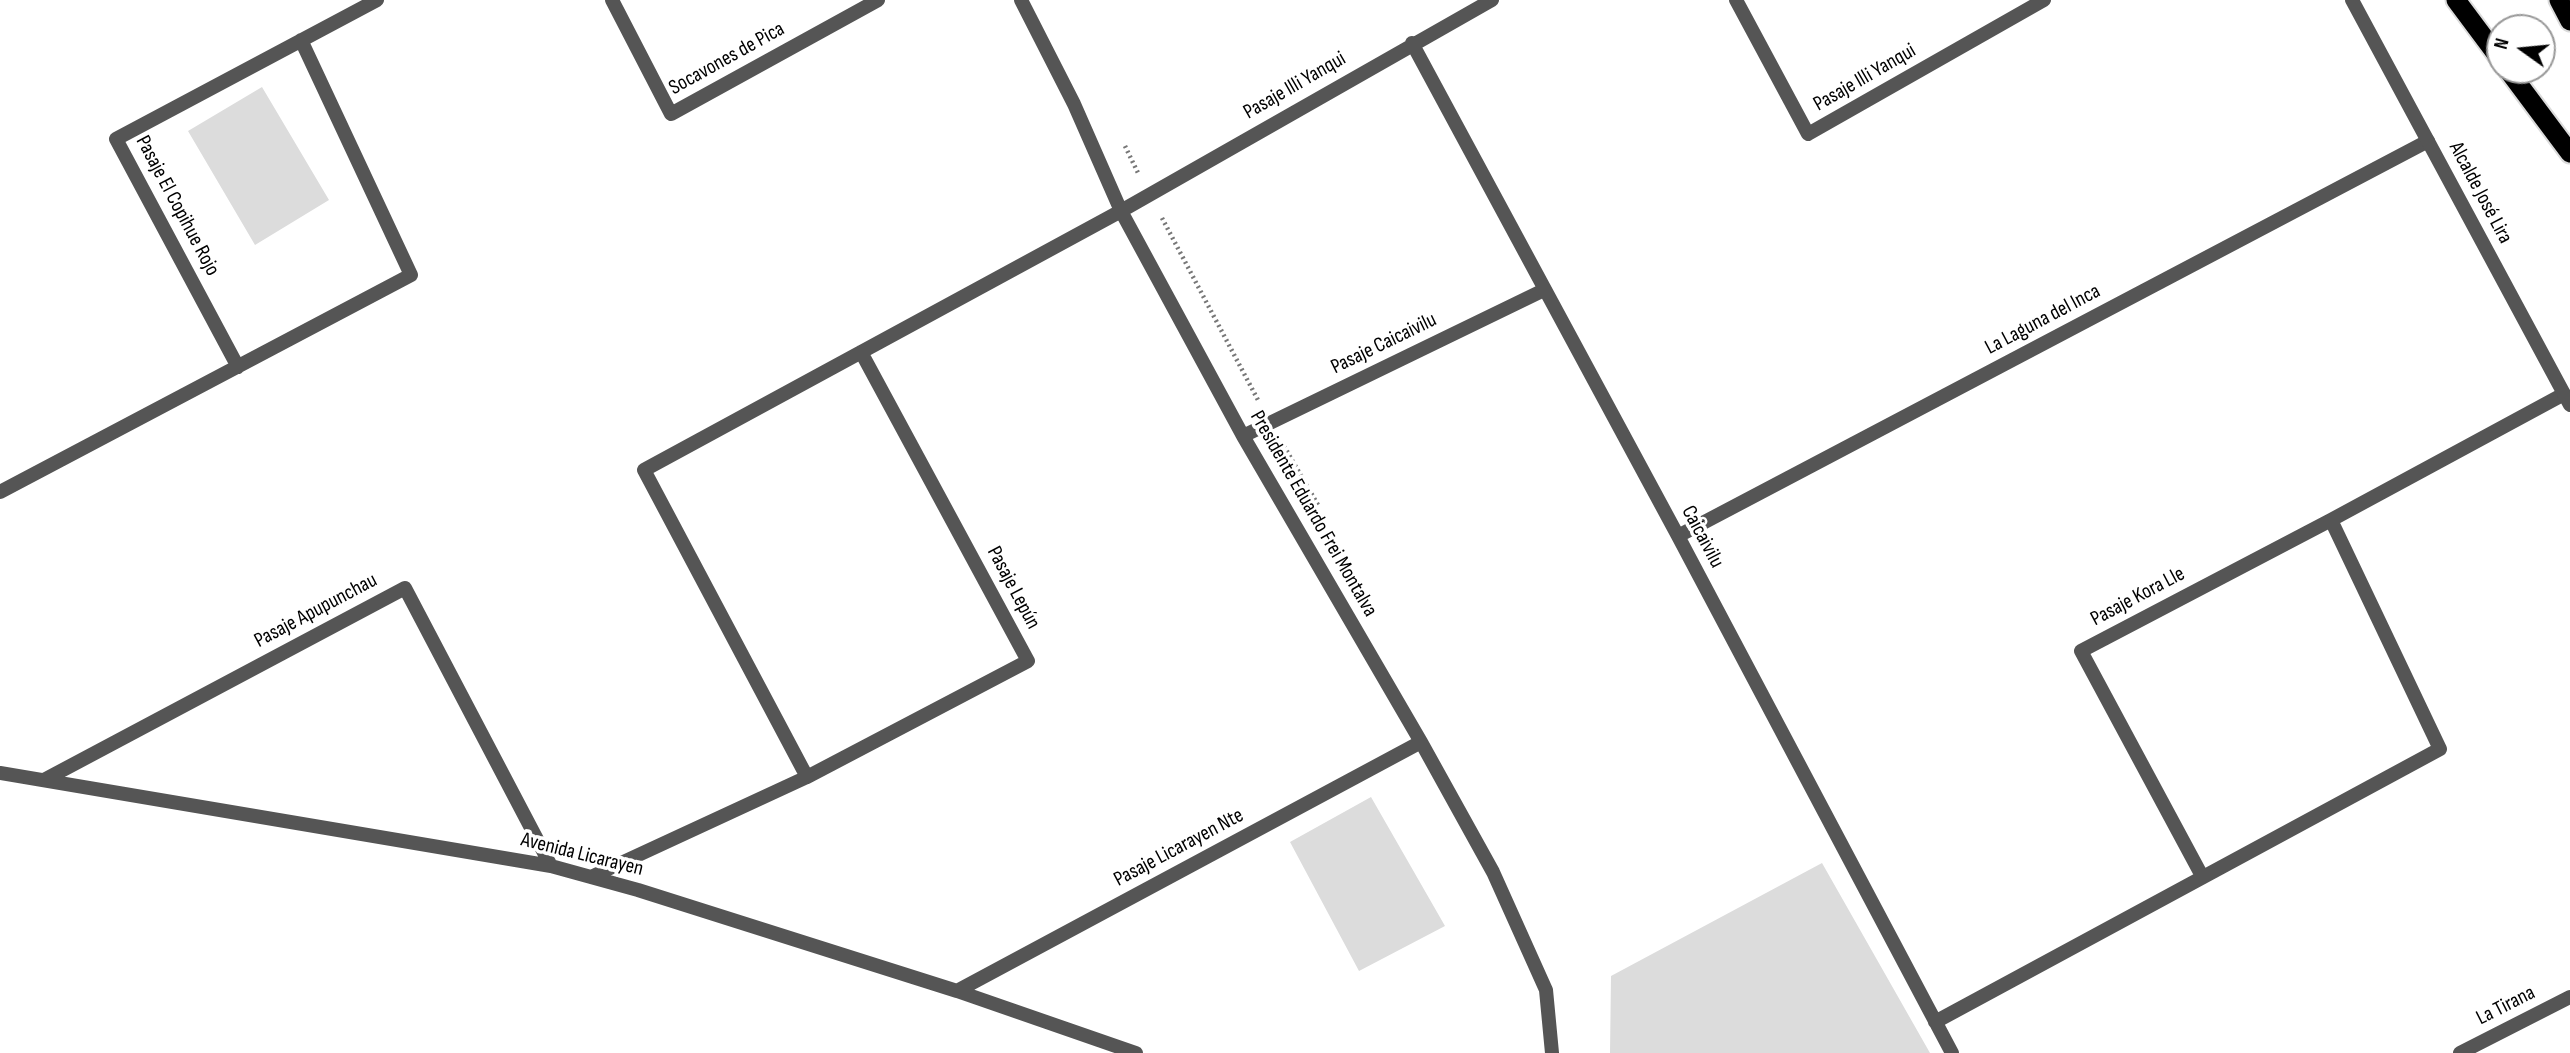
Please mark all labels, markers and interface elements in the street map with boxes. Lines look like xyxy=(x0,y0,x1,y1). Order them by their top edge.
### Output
north arrow xyxy=(2486,14,2556,84)
street label: Socavones de Pica xyxy=(665,17,789,101)
text: N xyxy=(2490,36,2515,52)
street label: Pasaje Illi Yanqui xyxy=(1809,39,1921,117)
street label: Pasaje Illi Yanqui xyxy=(1239,47,1351,125)
street label: Pasaje El Copihue Rojo xyxy=(129,132,225,280)
street label: Alcalde José Lira xyxy=(2443,138,2517,248)
street label: La Laguna del Inca xyxy=(1981,279,2105,361)
street label: Pasaje Caicaivilu xyxy=(1327,308,1441,380)
street label: Presidente Eduardo Frei Montalva xyxy=(1244,407,1382,621)
street label: Caicaivilu xyxy=(1675,502,1729,572)
street label: Pasaje Lepún xyxy=(981,542,1045,634)
street label: Pasaje Kora Lle xyxy=(2087,562,2189,632)
street label: Pasaje Apupunchau xyxy=(250,568,382,654)
street label: Pasaje Licarayen Nte xyxy=(1110,803,1248,893)
street label: Avenida Licarayen xyxy=(518,828,646,882)
street label: La Tirana xyxy=(2472,981,2540,1031)

